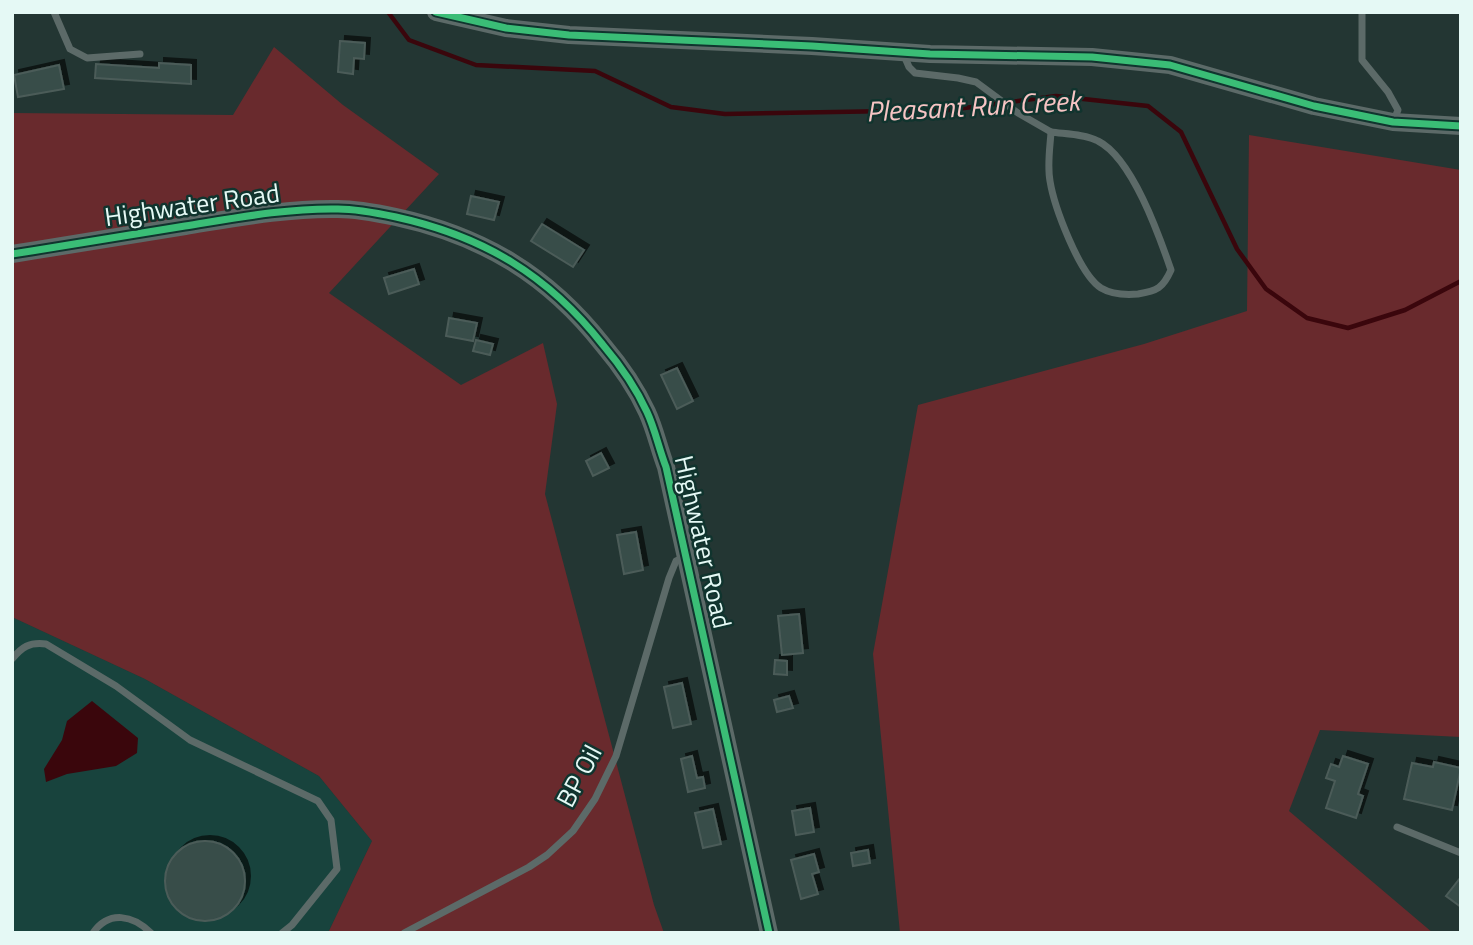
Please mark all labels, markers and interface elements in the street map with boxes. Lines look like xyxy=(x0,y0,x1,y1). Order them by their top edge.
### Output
water label: Pleasant Run Creek xyxy=(865,78,1084,133)
street label: Highwater Road xyxy=(102,173,282,236)
street label: Highwater Road xyxy=(665,452,742,632)
street label: BP Oil xyxy=(546,737,611,814)

